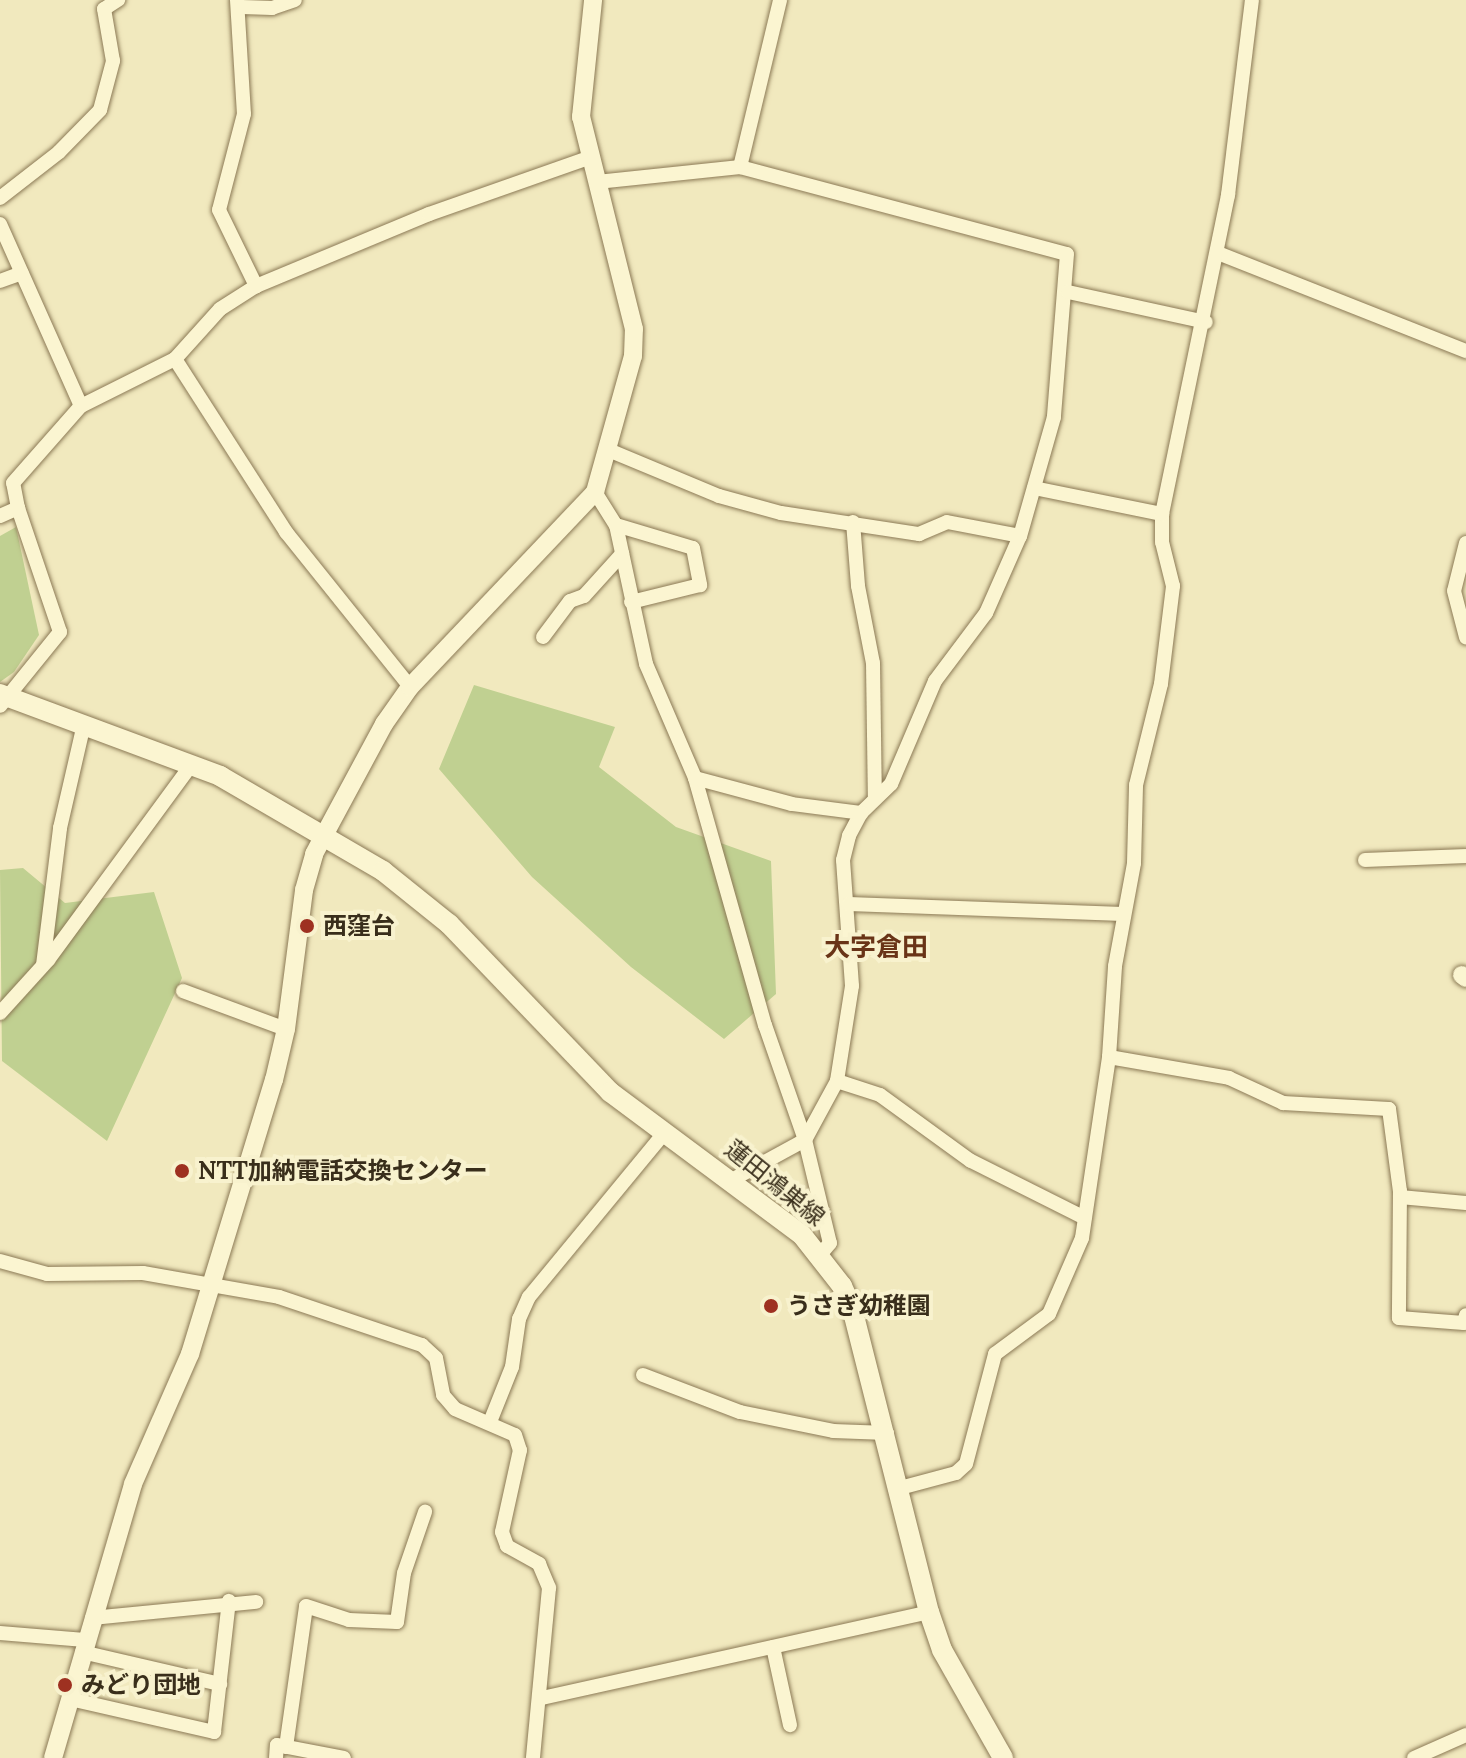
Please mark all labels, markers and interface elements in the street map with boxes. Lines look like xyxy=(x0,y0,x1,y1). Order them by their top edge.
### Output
place label: 西窪台 xyxy=(323,912,395,940)
marker: 西窪台 xyxy=(298,917,316,935)
district label: 大字倉田 xyxy=(824,931,928,963)
street label: 蓮田鴻巣線 xyxy=(719,1134,831,1232)
place label: NTT加納電話交換センター xyxy=(198,1157,488,1185)
marker: NTT加納電話交換センター xyxy=(173,1162,191,1180)
place label: うさぎ幼稚園 xyxy=(787,1292,931,1320)
marker: うさぎ幼稚園 xyxy=(762,1297,780,1315)
place label: みどり団地 xyxy=(81,1671,201,1699)
marker: みどり団地 xyxy=(56,1676,74,1694)

